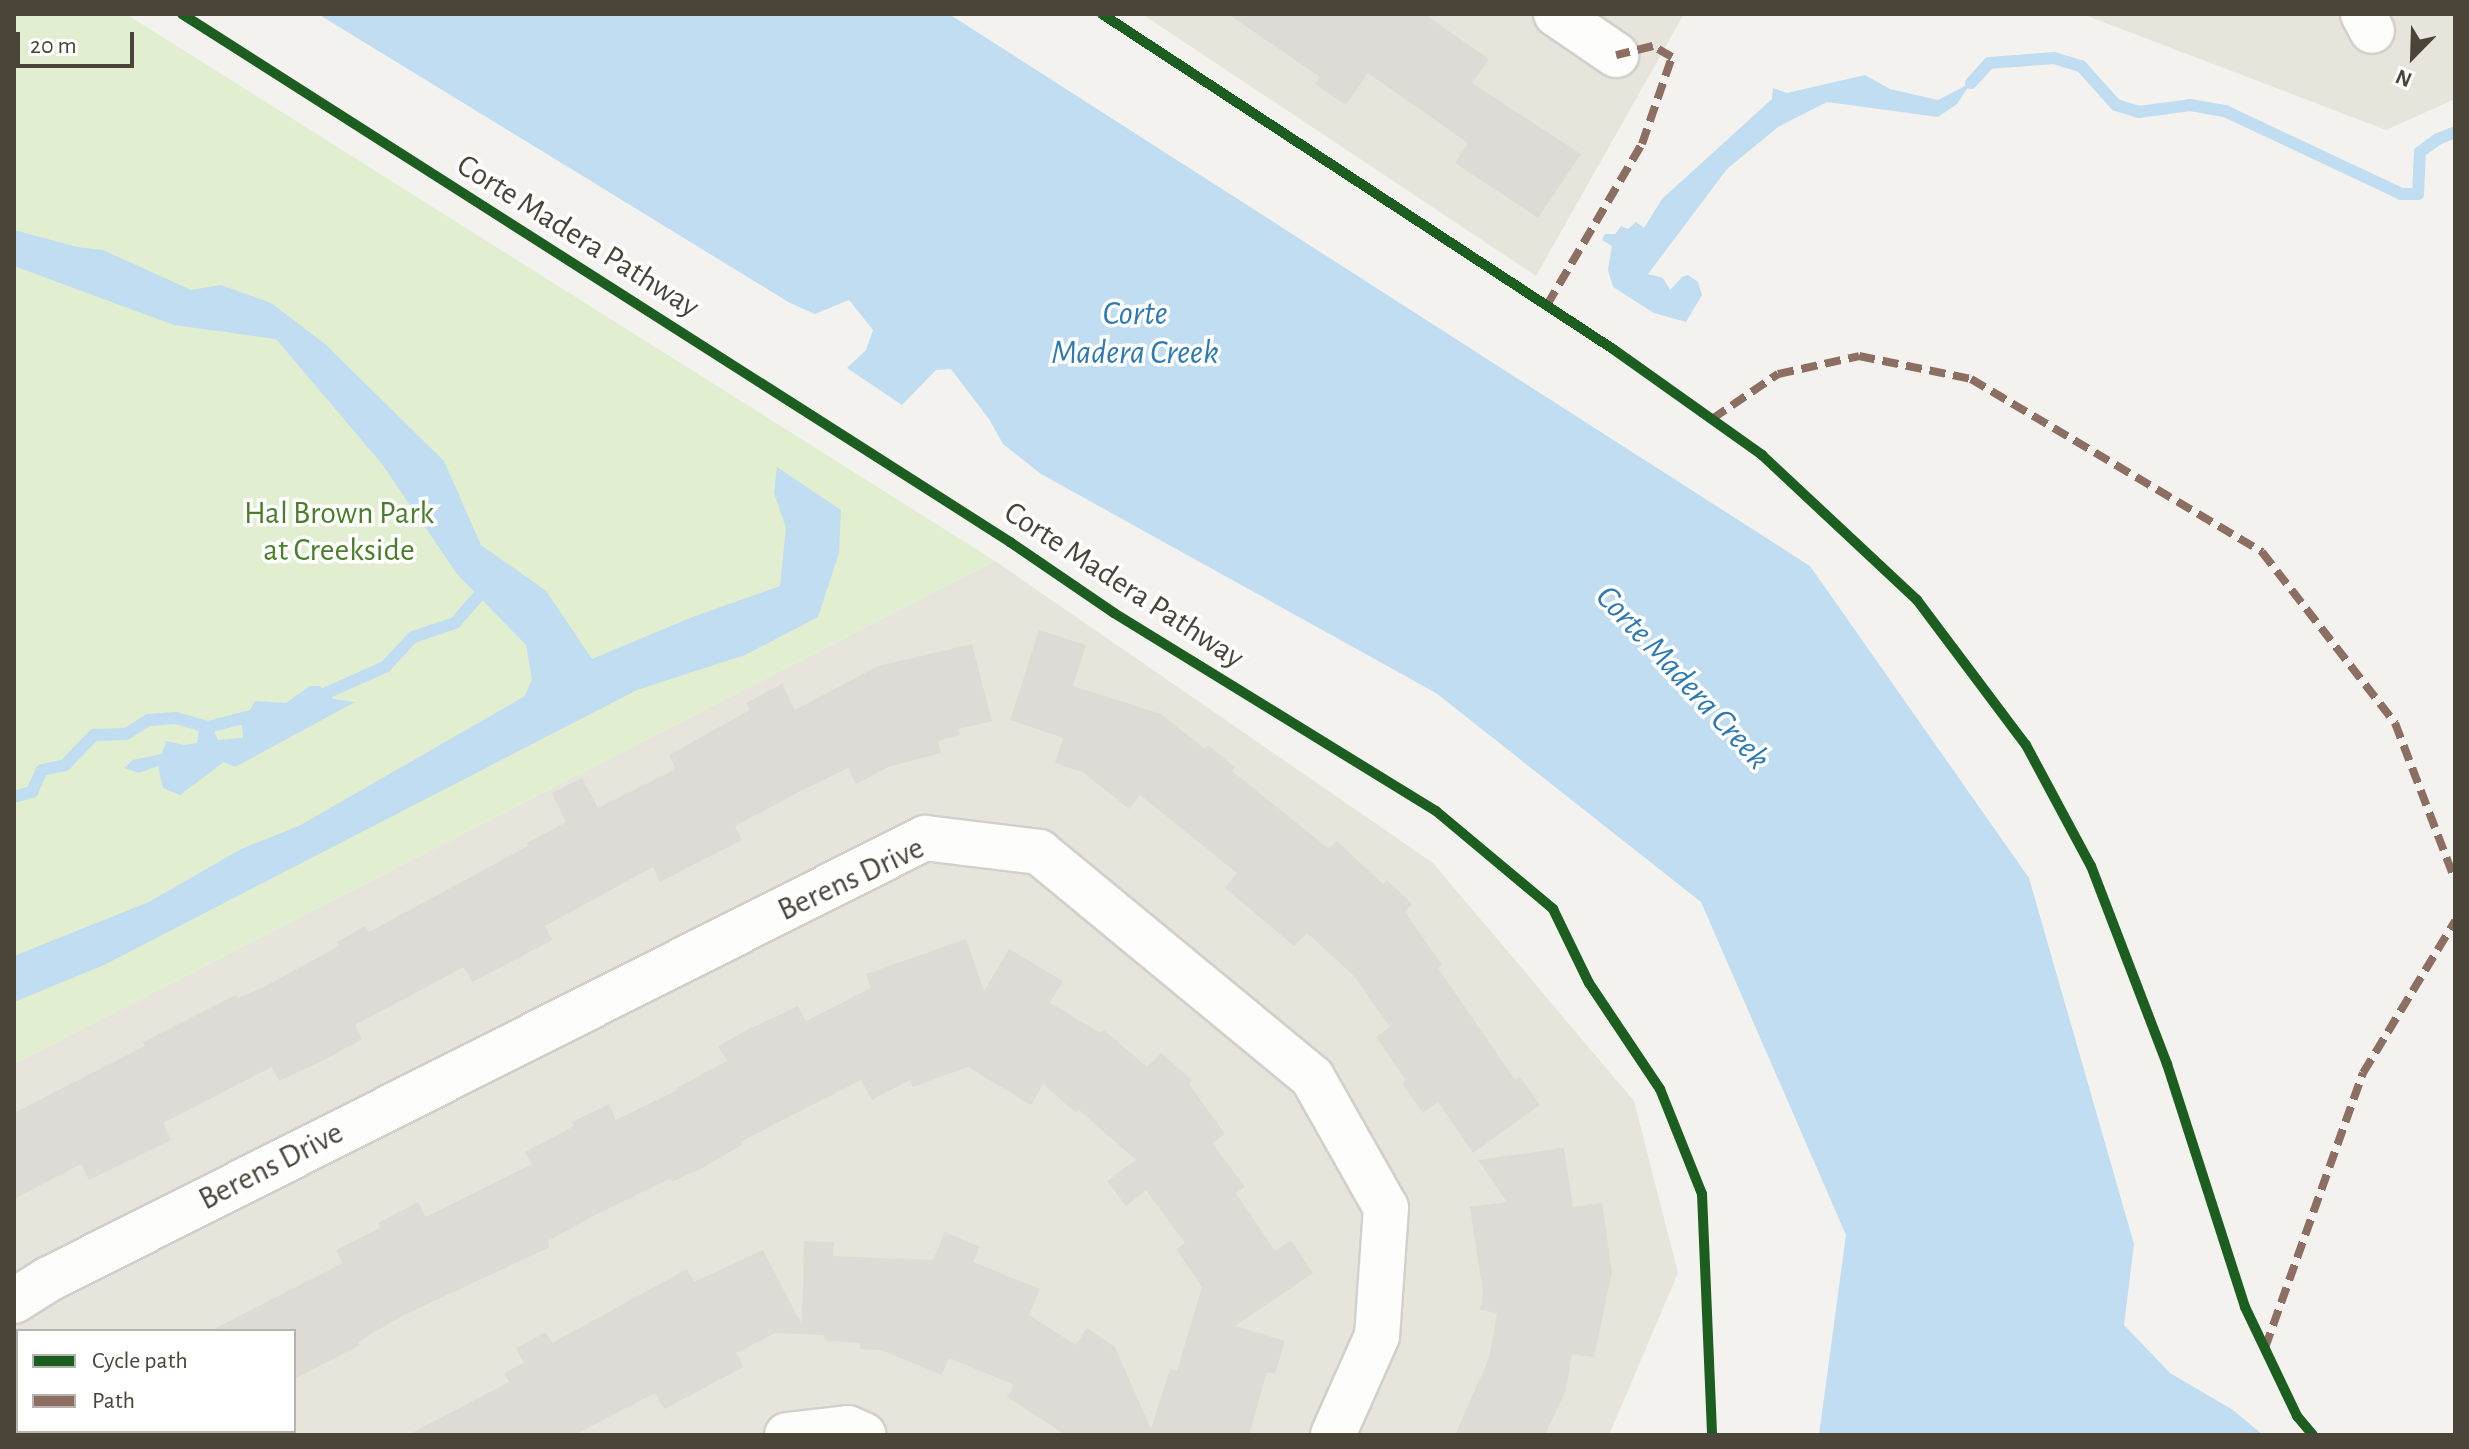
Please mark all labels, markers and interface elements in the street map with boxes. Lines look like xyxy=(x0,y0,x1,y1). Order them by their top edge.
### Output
scale bar xyxy=(20,16,138,66)
north arrow xyxy=(2373,16,2453,96)
text: 20 m xyxy=(30,34,77,58)
text: N xyxy=(2392,65,2415,91)
street label: Corte Madera Pathway xyxy=(450,146,706,326)
water label: Corte Madera Creek xyxy=(1051,294,1219,374)
street label: Corte Madera Pathway xyxy=(997,493,1251,677)
park label: Hal Brown Park at Creekside xyxy=(244,495,434,570)
water label: Corte Madera Creek xyxy=(1586,577,1778,779)
street label: Berens Drive xyxy=(772,828,930,930)
street label: Berens Drive xyxy=(192,1113,350,1219)
legend xyxy=(16,1329,296,1433)
text: Cycle path xyxy=(92,1349,188,1373)
text: Path xyxy=(92,1389,135,1413)

